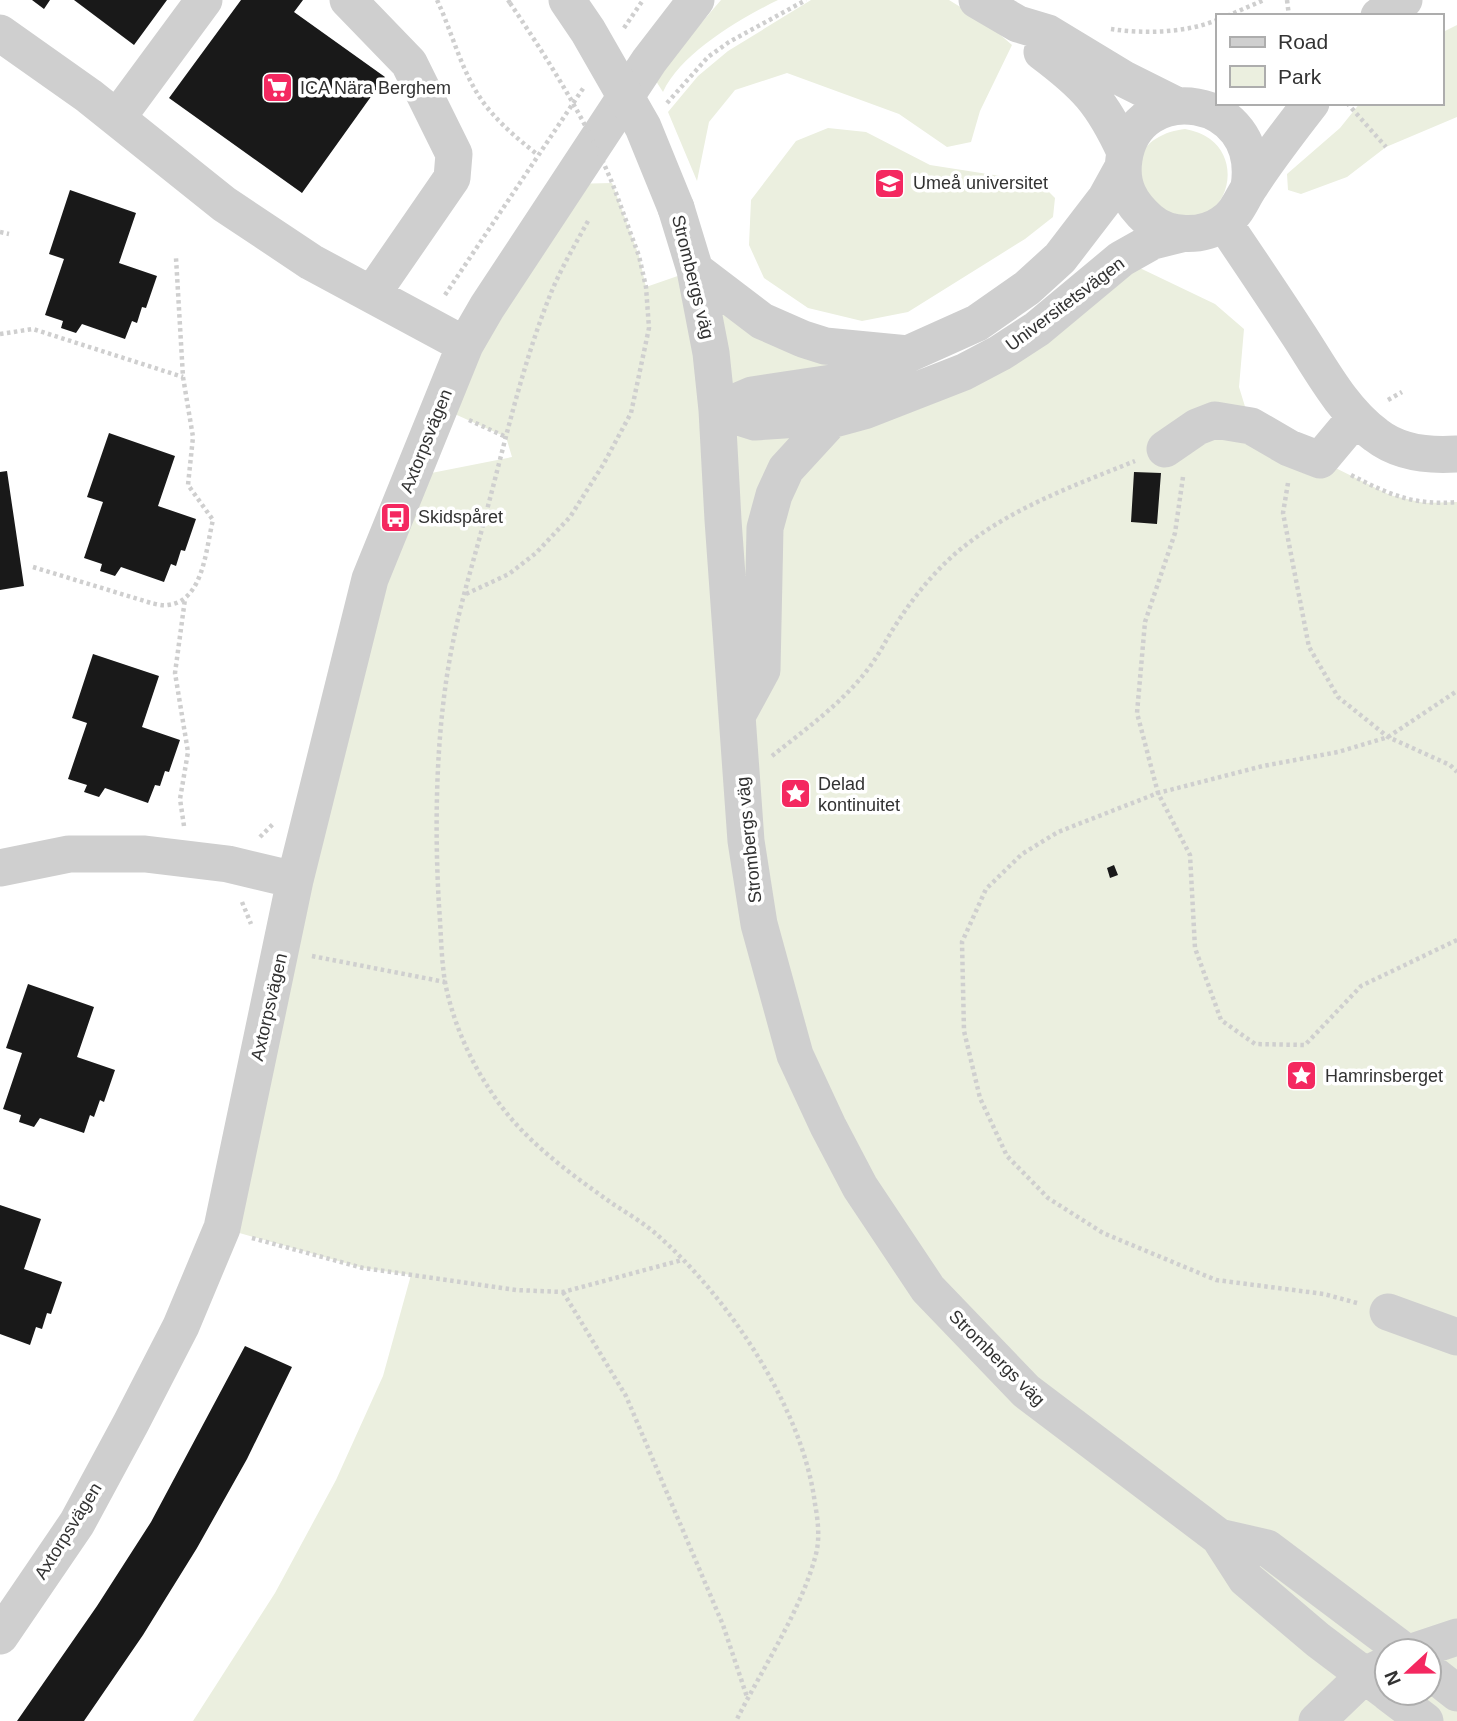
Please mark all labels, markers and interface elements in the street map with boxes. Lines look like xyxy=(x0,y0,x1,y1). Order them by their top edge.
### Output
legend xyxy=(1216,14,1443,105)
text: Road xyxy=(1278,30,1328,53)
text: Park xyxy=(1278,65,1322,88)
supermarket icon: ICA Nära Berghem xyxy=(260,71,294,105)
place label: ICA Nära Berghem xyxy=(300,78,451,98)
school or university icon: Umeå universitet xyxy=(873,166,907,200)
place label: Umeå universitet xyxy=(913,173,1048,193)
street label: Strombergs väg xyxy=(668,213,718,341)
street label: Universitetsvägen xyxy=(1002,253,1128,355)
street label: Axtorpsvägen xyxy=(396,386,456,496)
bus stop icon: Skidspåret xyxy=(378,500,412,534)
place label: Skidspåret xyxy=(418,507,503,527)
place label: Delad kontinuitet xyxy=(818,774,900,815)
street label: Strombergs väg xyxy=(732,776,766,904)
place icon: Delad kontinuitet xyxy=(778,777,812,811)
street label: Axtorpsvägen xyxy=(247,951,291,1063)
place icon: Hamrinsberget xyxy=(1285,1059,1319,1093)
place label: Hamrinsberget xyxy=(1325,1066,1443,1086)
street label: Strombergs väg xyxy=(945,1306,1049,1410)
street label: Axtorpsvägen xyxy=(30,1479,106,1583)
north arrow xyxy=(1373,1637,1443,1707)
text: N xyxy=(1380,1668,1405,1688)

